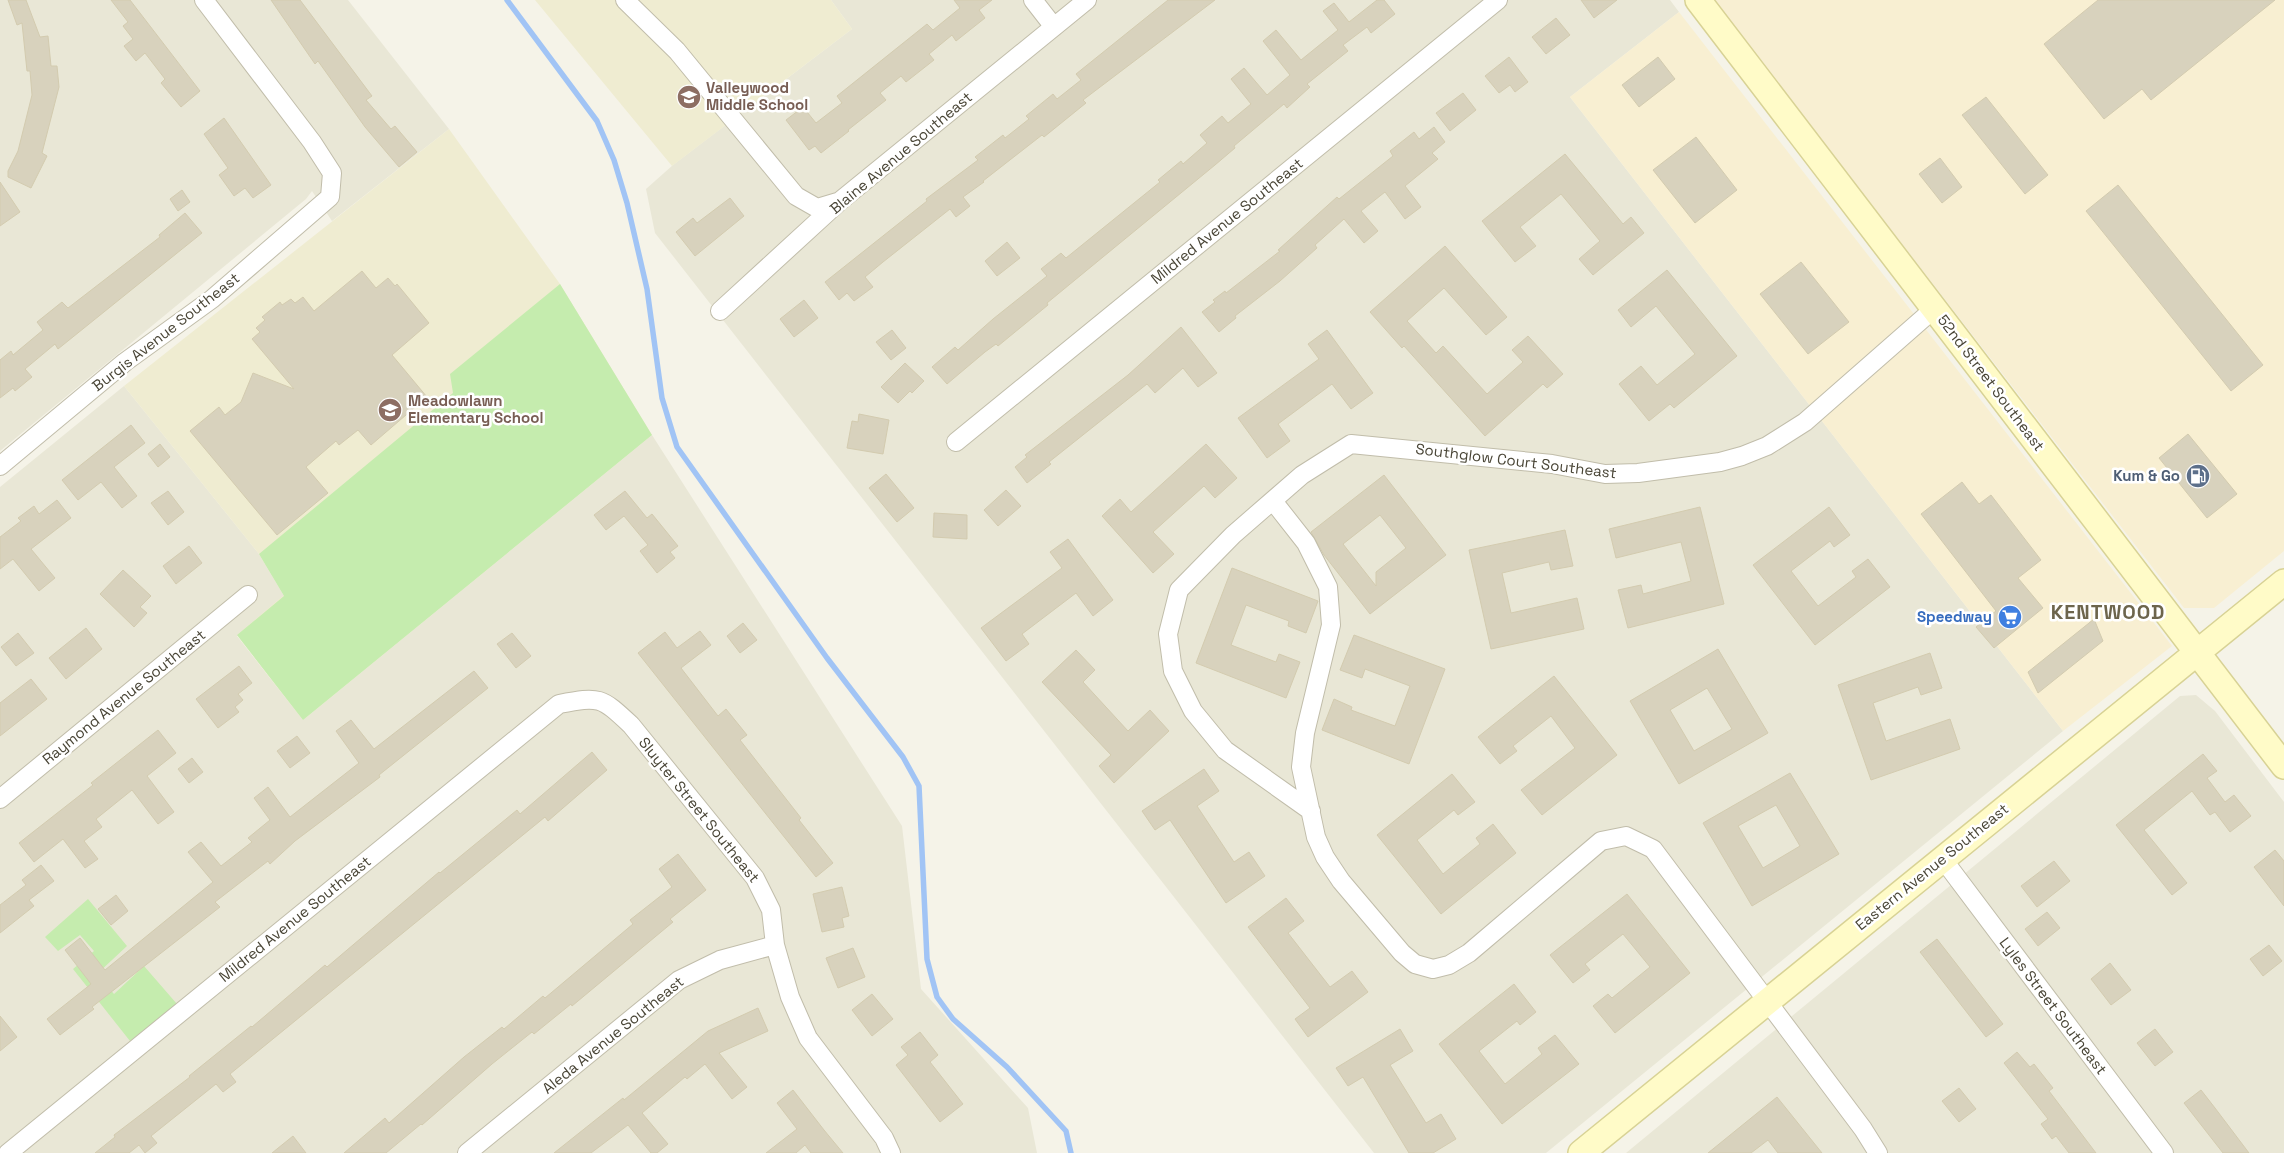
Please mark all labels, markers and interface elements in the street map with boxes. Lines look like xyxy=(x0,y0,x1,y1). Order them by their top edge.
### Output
place label: Valleywood Middle School xyxy=(706,78,808,114)
school or university icon: Valleywood Middle School xyxy=(676,84,702,110)
street label: Blaine Avenue Southeast xyxy=(826,87,976,218)
street label: Mildred Avenue Southeast xyxy=(1147,153,1307,288)
street label: Burgis Avenue Southeast xyxy=(88,268,243,395)
street label: 52nd Street Southeast xyxy=(1934,311,2049,455)
place label: Meadowlawn Elementary School xyxy=(408,391,543,427)
school or university icon: Meadowlawn Elementary School xyxy=(377,397,403,423)
street label: Southglow Court Southeast xyxy=(1414,439,1618,482)
fuel station icon: Kum & Go xyxy=(2185,463,2211,489)
place label: Kum & Go xyxy=(2113,466,2180,485)
district label: KENTWOOD xyxy=(2051,599,2165,625)
supermarket icon: Speedway xyxy=(1997,604,2023,630)
place label: Speedway xyxy=(1917,607,1992,626)
street label: Raymond Avenue Southeast xyxy=(38,625,209,768)
street label: Sluyter Street Southeast xyxy=(635,733,764,886)
street label: Eastern Avenue Southeast xyxy=(1851,799,2012,934)
street label: Mildred Avenue Southeast xyxy=(215,851,375,986)
street label: Lyles Street Southeast xyxy=(1996,933,2111,1078)
street label: Aleda Avenue Southeast xyxy=(538,972,687,1098)

